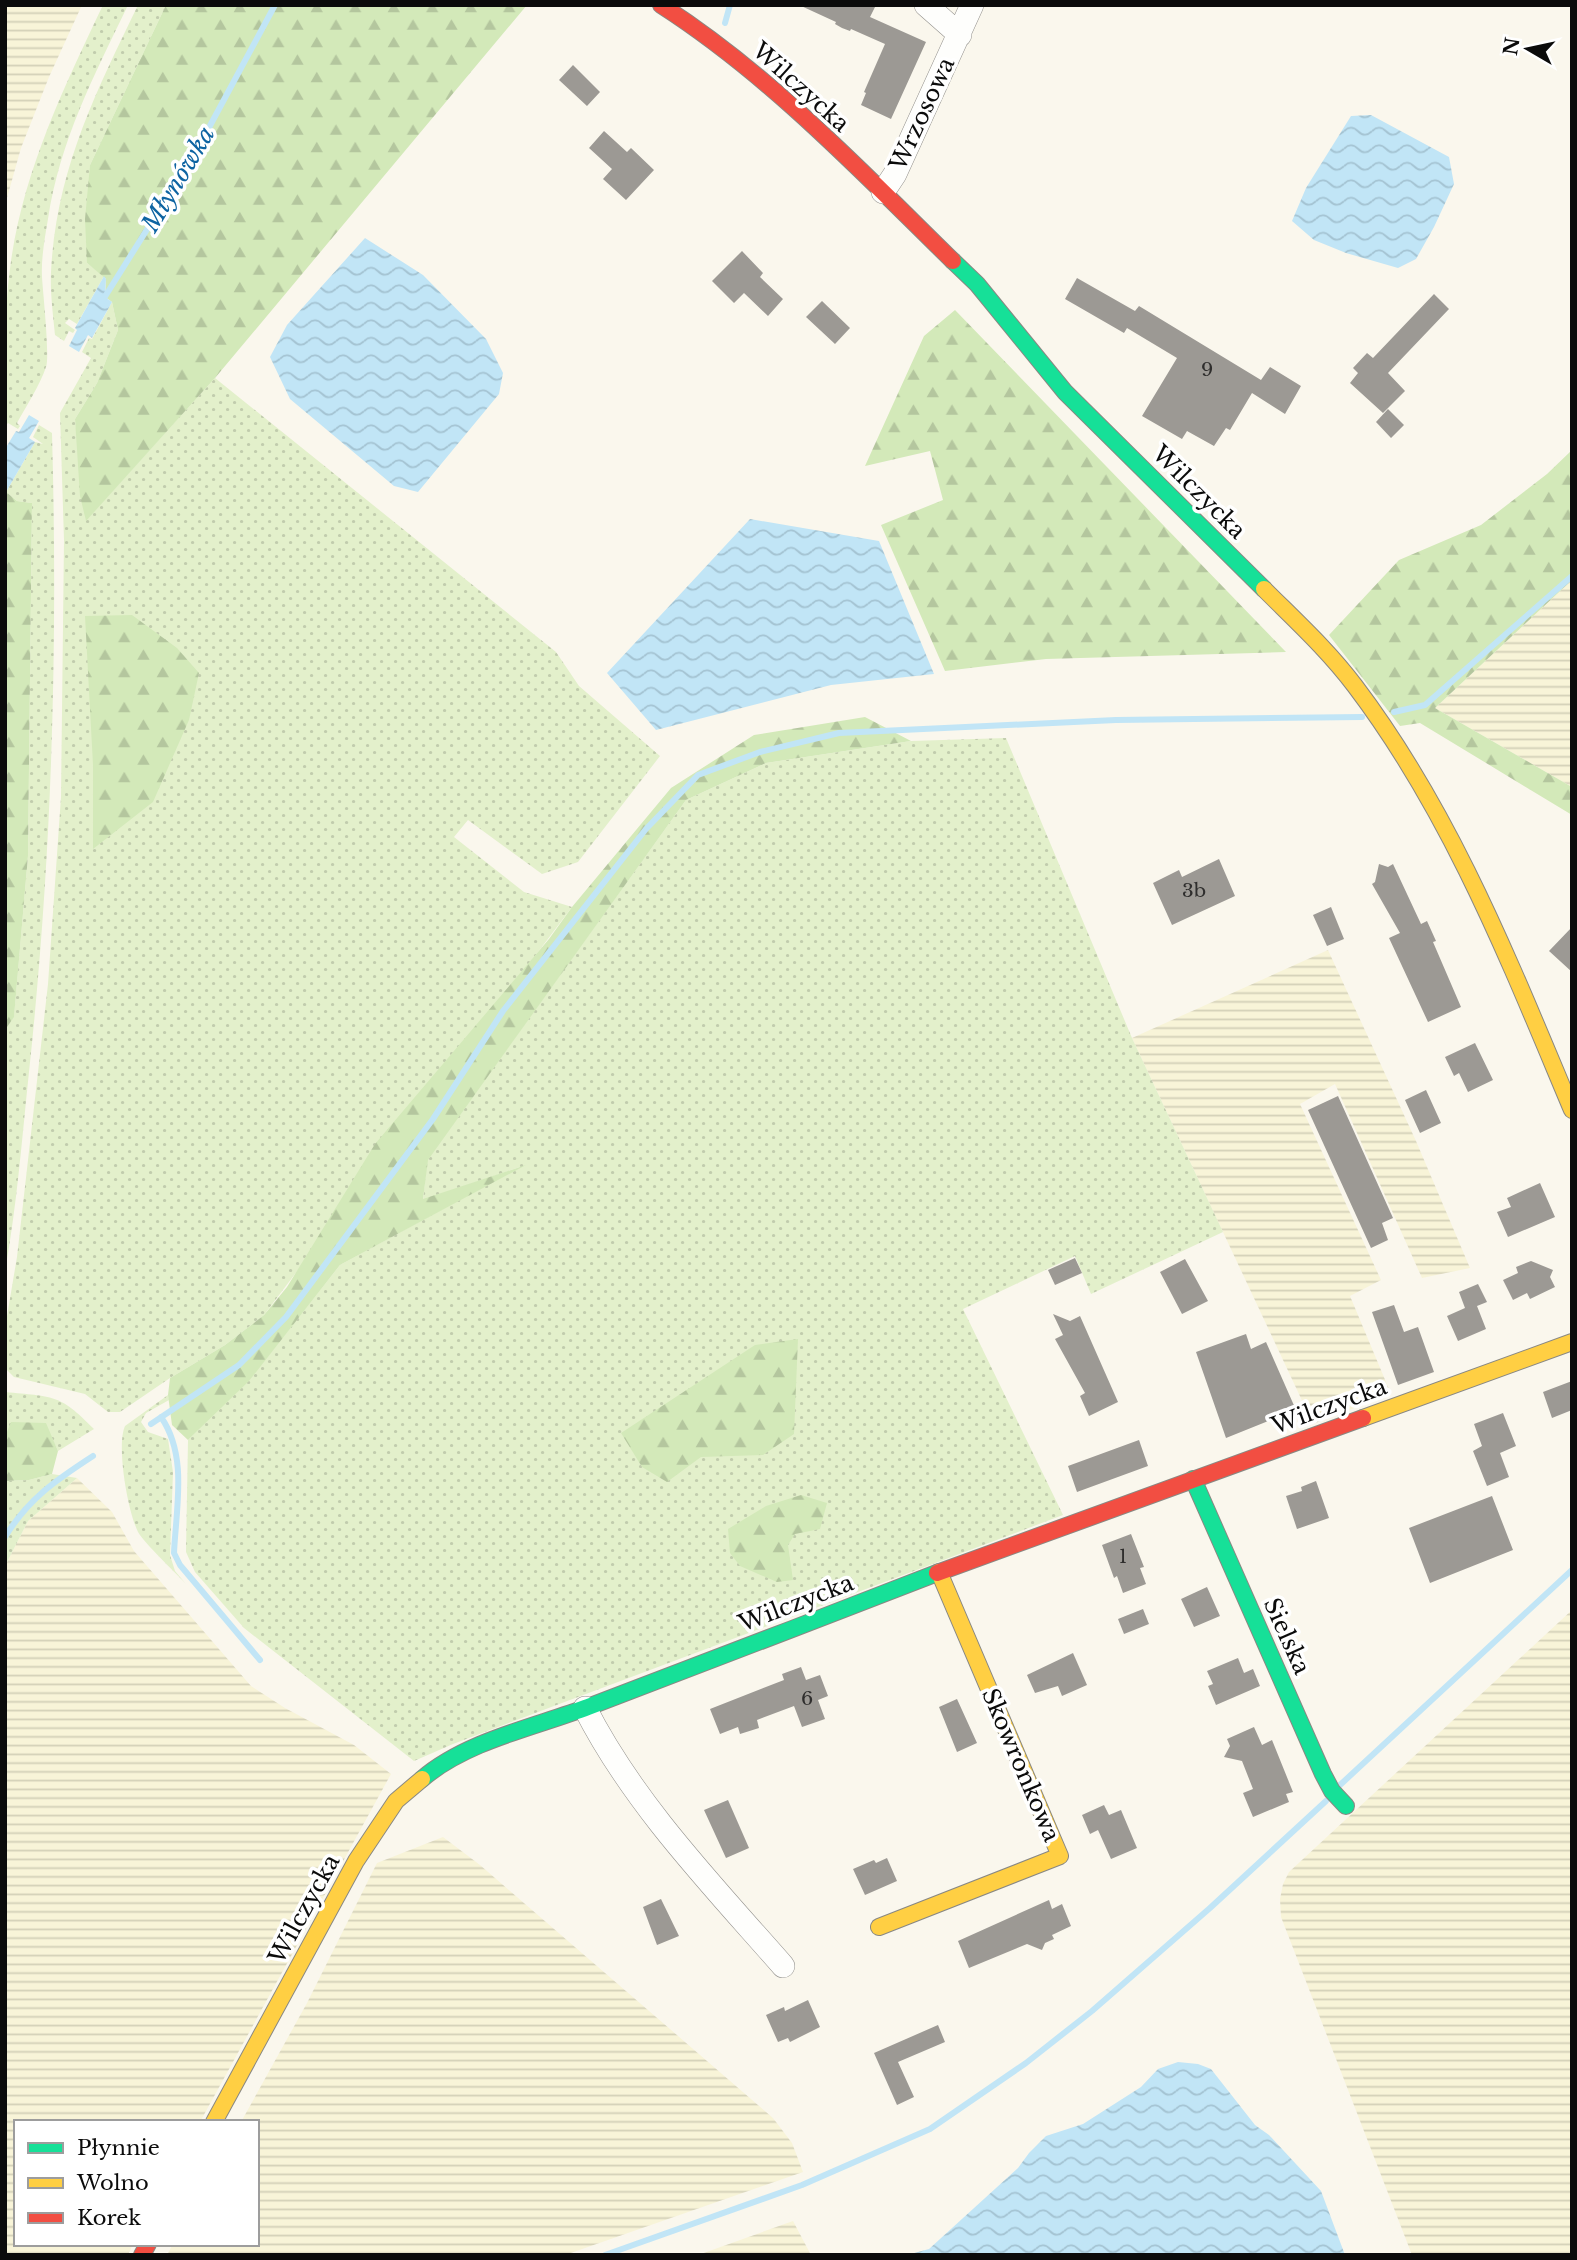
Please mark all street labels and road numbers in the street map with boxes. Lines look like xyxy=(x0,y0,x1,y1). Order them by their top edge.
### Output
street label: Wilczycka xyxy=(746,36,855,138)
street label: Wrzosowa xyxy=(883,53,961,176)
street label: Wilczycka xyxy=(1146,439,1252,545)
street label: Wilczycka xyxy=(1267,1372,1391,1440)
street label: Wilczycka xyxy=(734,1568,858,1638)
street label: Sielska xyxy=(1258,1593,1316,1679)
street label: Skowronkowa xyxy=(976,1684,1066,1846)
street label: Wilczycka xyxy=(262,1849,346,1969)

